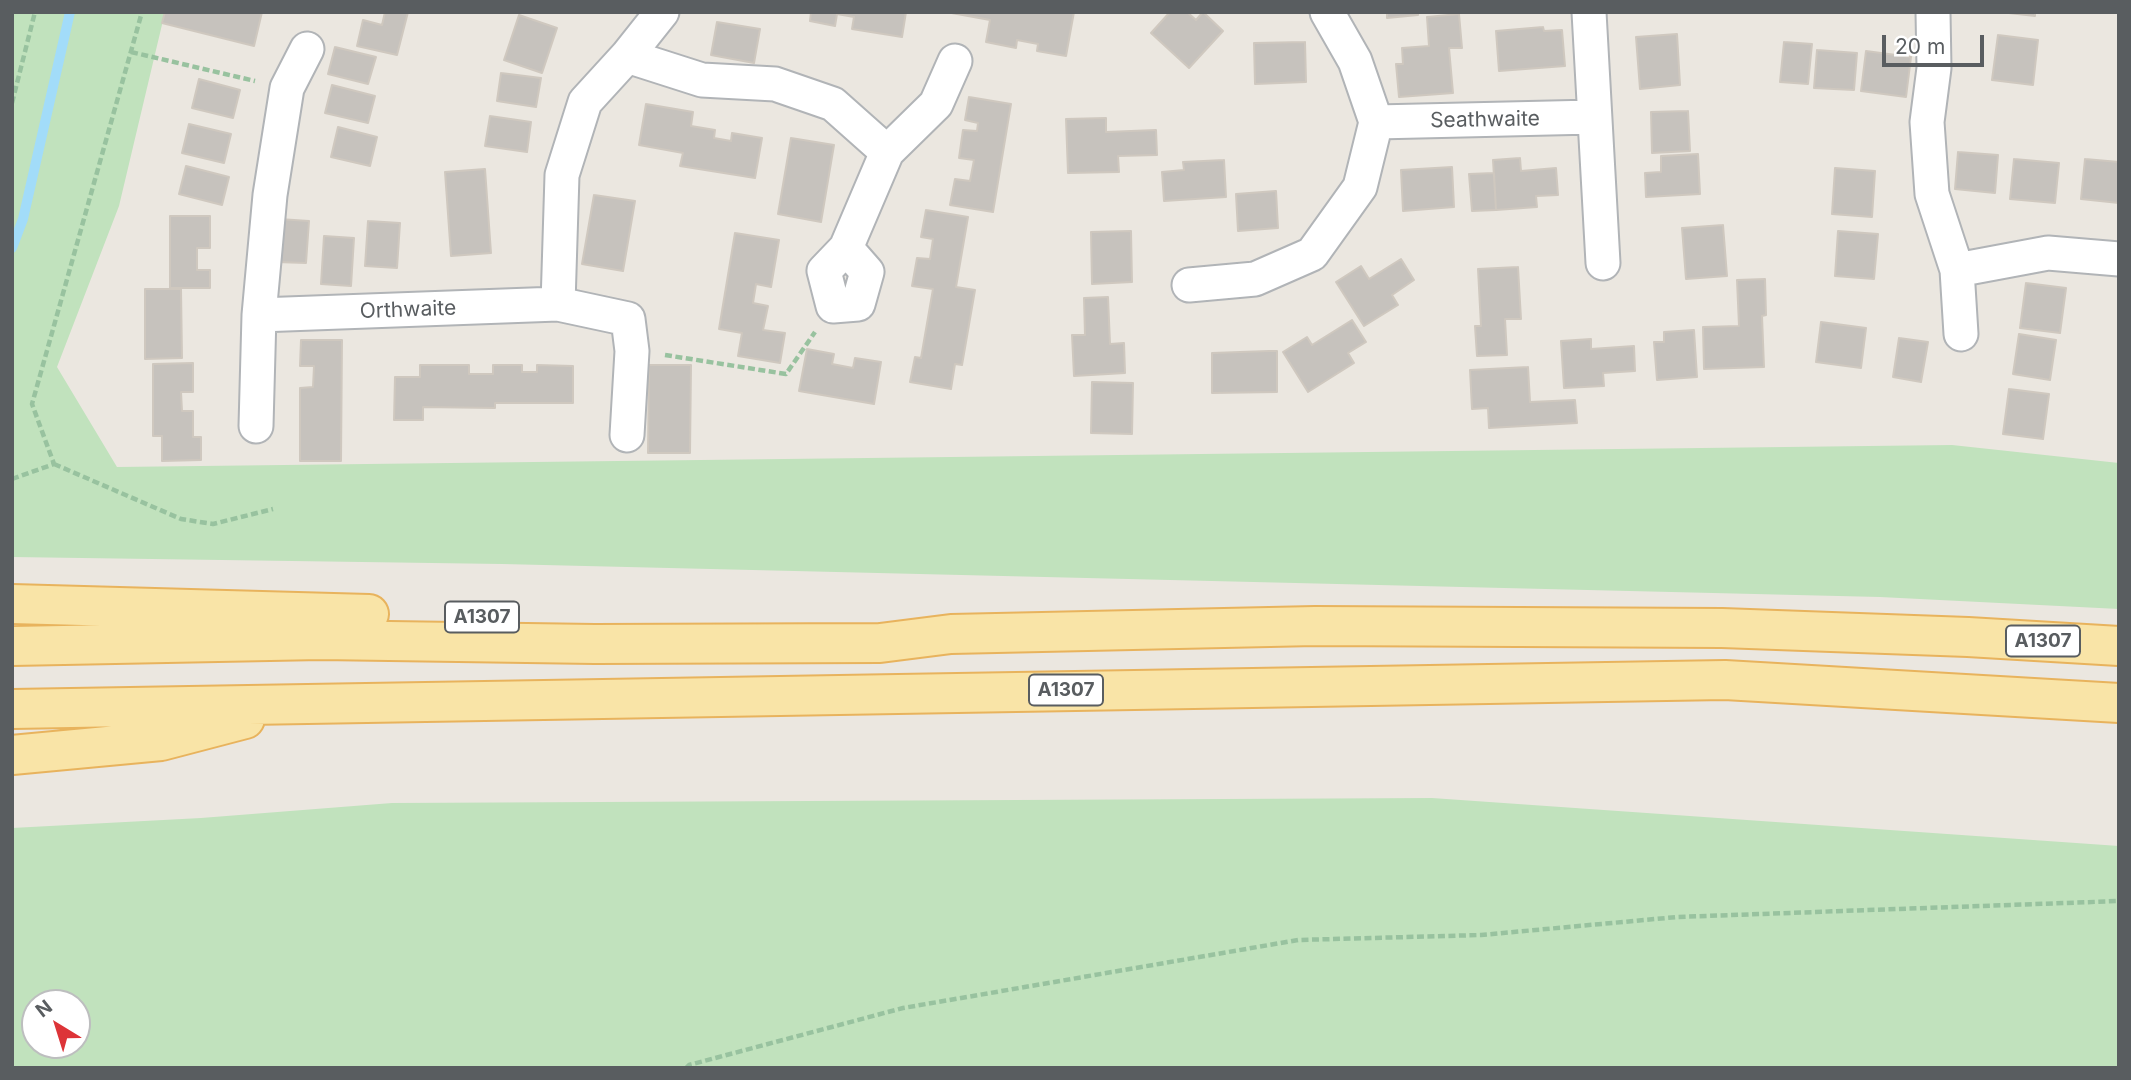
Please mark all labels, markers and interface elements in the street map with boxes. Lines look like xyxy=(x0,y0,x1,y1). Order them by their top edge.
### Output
scale bar xyxy=(1886,21,1988,65)
text: 20 m xyxy=(1895,34,1945,59)
street label: Seathwaite xyxy=(1430,106,1540,134)
street label: Orthwaite xyxy=(359,296,457,324)
road number: A1307 xyxy=(445,602,519,632)
road number: A1307 xyxy=(2006,626,2080,656)
road number: A1307 xyxy=(1029,674,1103,706)
north arrow xyxy=(21,989,91,1059)
text: N xyxy=(31,995,57,1022)

